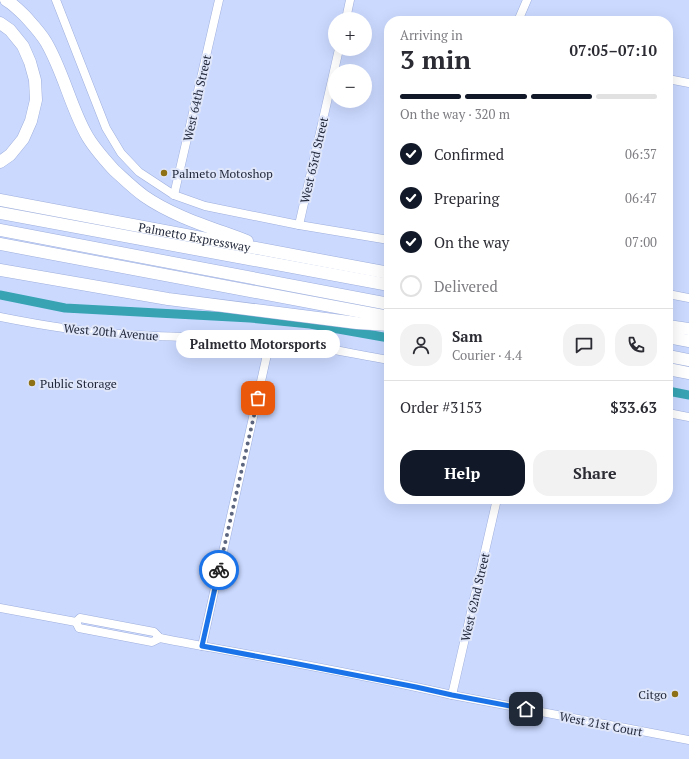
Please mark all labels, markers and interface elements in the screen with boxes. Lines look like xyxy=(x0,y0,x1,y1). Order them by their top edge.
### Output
map controls xyxy=(328,12,372,108)
button: + xyxy=(328,12,372,56)
text: Arriving in xyxy=(400,26,463,44)
text: 07:05–07:10 xyxy=(570,40,657,60)
text: 3 min xyxy=(400,42,471,76)
street label: West 64th Street xyxy=(180,53,214,143)
button: − xyxy=(328,64,372,108)
text: On the way · 320 m xyxy=(400,105,510,123)
street label: West 63rd Street xyxy=(297,115,331,205)
icon: check xyxy=(400,143,422,165)
text: Confirmed xyxy=(434,144,504,164)
text: 06:37 xyxy=(625,145,657,163)
place label: Palmeto Motoshop xyxy=(172,166,273,181)
marker: Palmeto Motoshop xyxy=(159,168,169,178)
icon: check xyxy=(400,187,422,209)
text: Preparing xyxy=(434,188,499,208)
text: 06:47 xyxy=(625,189,657,207)
street label: Palmetto Expressway xyxy=(137,219,253,255)
icon: check xyxy=(400,231,422,253)
text: On the way xyxy=(434,232,509,252)
text: 07:00 xyxy=(625,233,657,251)
text: Delivered xyxy=(434,276,498,296)
street label: West 20th Avenue xyxy=(63,320,159,344)
button: person xyxy=(400,324,442,366)
button: chat xyxy=(563,324,605,366)
button: phone xyxy=(615,324,657,366)
text: Sam xyxy=(452,326,483,346)
callout: Palmetto Motorsports xyxy=(176,330,340,358)
text: Palmetto Motorsports xyxy=(190,335,326,353)
text: Courier · 4.4 xyxy=(452,346,522,364)
place label: Public Storage xyxy=(40,376,117,391)
marker: Public Storage xyxy=(27,378,37,388)
pin xyxy=(241,381,275,415)
icon: bag xyxy=(247,387,269,409)
text: Order #3153 xyxy=(400,397,482,417)
text: $33.63 xyxy=(610,397,657,417)
button: Help xyxy=(400,450,525,496)
button: Share xyxy=(533,450,657,496)
courier xyxy=(199,550,239,590)
street label: West 62nd Street xyxy=(458,551,493,643)
icon: bike xyxy=(208,559,230,581)
place label: Citgo xyxy=(638,687,667,702)
marker: Citgo xyxy=(670,689,680,699)
pin xyxy=(509,692,543,726)
icon: home xyxy=(515,698,537,720)
street label: West 21st Court xyxy=(558,709,644,740)

